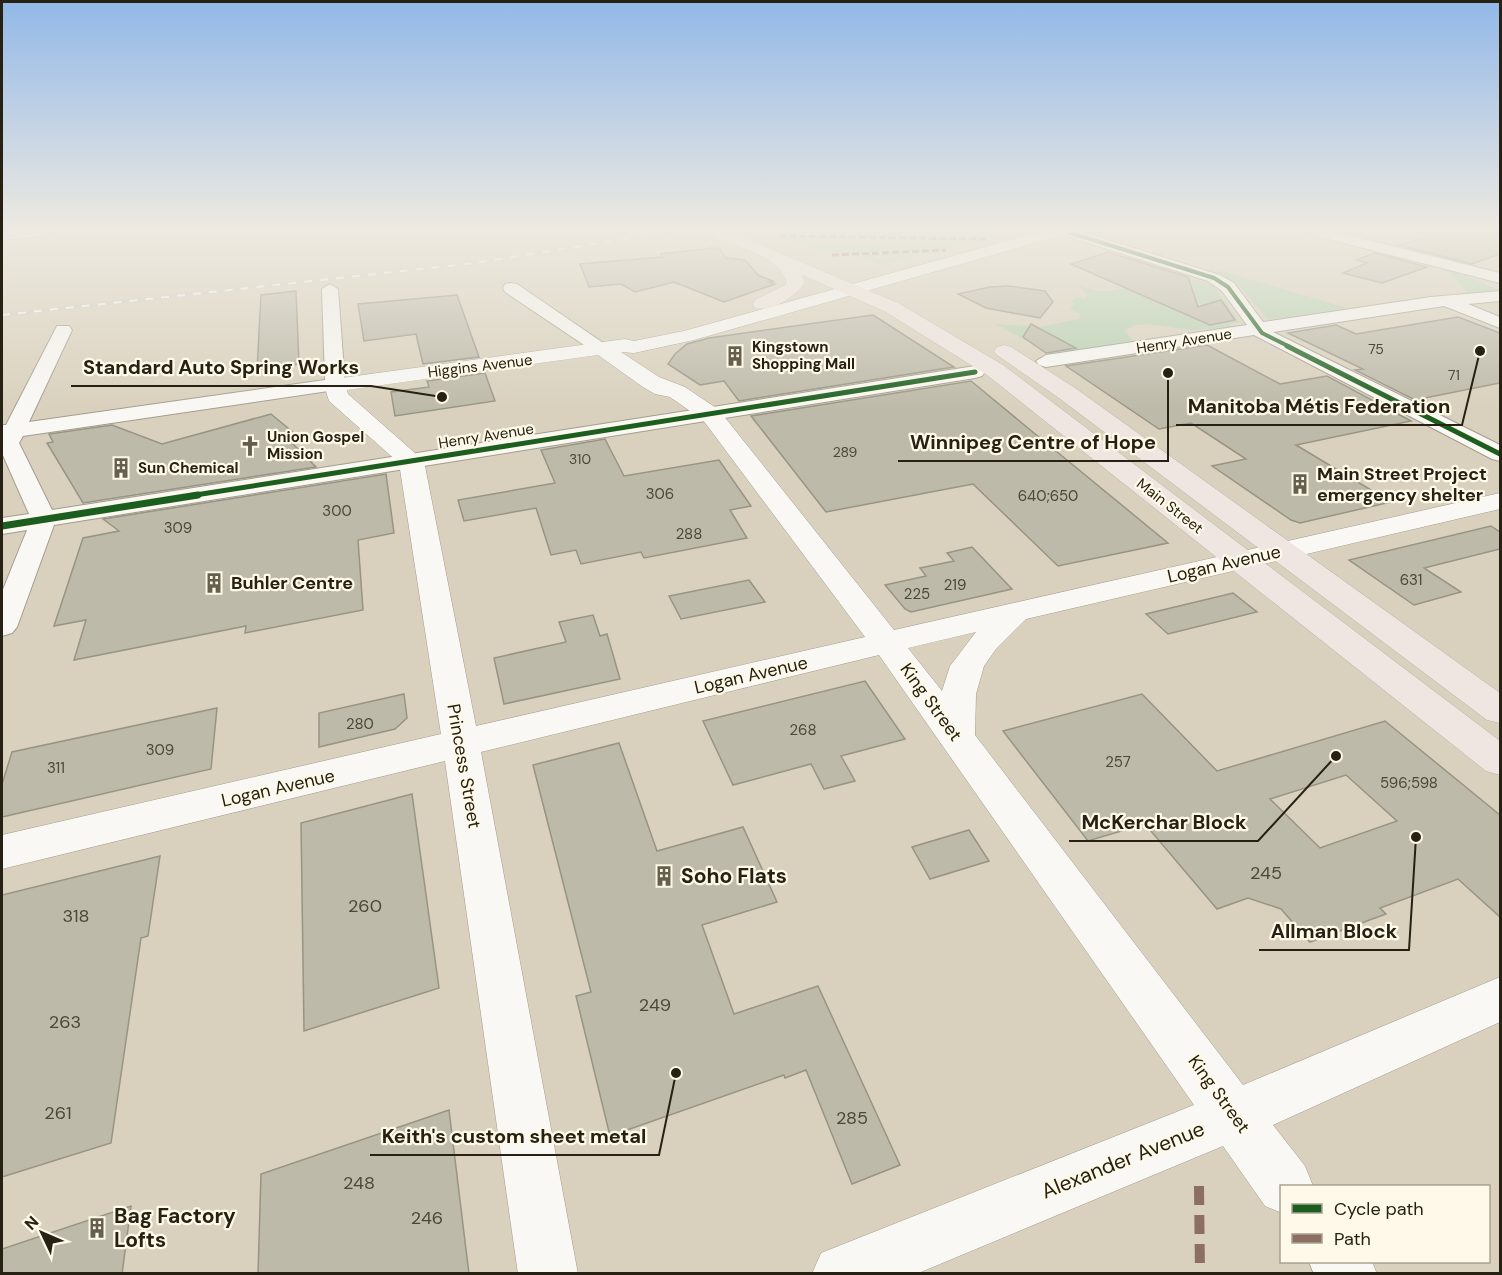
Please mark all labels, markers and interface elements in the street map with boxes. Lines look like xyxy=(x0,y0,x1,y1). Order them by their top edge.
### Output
street label: Henry Avenue xyxy=(1135,324,1233,358)
place label: Kingstown Shopping Mall xyxy=(752,337,855,374)
house number: 75 xyxy=(1368,340,1384,358)
building icon: Kingstown Shopping Mall xyxy=(723,344,747,368)
callout: Standard Auto Spring Works xyxy=(71,348,371,386)
street label: Higgins Avenue xyxy=(427,350,533,382)
text: Standard Auto Spring Works xyxy=(83,354,359,380)
house number: 71 xyxy=(1448,366,1460,384)
callout: Manitoba Métis Federation xyxy=(1176,387,1462,425)
text: Manitoba Métis Federation xyxy=(1188,393,1450,419)
street label: Henry Avenue xyxy=(437,419,535,453)
callout: Winnipeg Centre of Hope xyxy=(898,423,1168,461)
place label: Union Gospel Mission xyxy=(267,427,364,464)
text: Winnipeg Centre of Hope xyxy=(910,429,1156,455)
church icon: Union Gospel Mission xyxy=(238,434,262,458)
house number: 289 xyxy=(833,443,858,461)
house number: 310 xyxy=(569,450,591,468)
building icon: Sun Chemical xyxy=(109,456,133,480)
place label: Sun Chemical xyxy=(138,458,239,478)
place label: Main Street Project emergency shelter xyxy=(1317,462,1487,507)
building icon: Main Street Project emergency shelter xyxy=(1288,472,1312,496)
street label: Main Street xyxy=(1133,474,1208,538)
house number: 306 xyxy=(646,484,674,504)
house number: 640;650 xyxy=(1018,486,1078,506)
house number: 300 xyxy=(322,501,352,521)
house number: 309 xyxy=(164,518,192,538)
house number: 288 xyxy=(676,524,702,544)
street label: Logan Avenue xyxy=(1165,539,1283,589)
house number: 631 xyxy=(1400,570,1422,590)
building icon: Buhler Centre xyxy=(202,571,226,595)
place label: Buhler Centre xyxy=(231,571,353,595)
house number: 219 xyxy=(944,575,966,595)
house number: 225 xyxy=(904,584,930,604)
street label: Logan Avenue xyxy=(692,650,810,700)
street label: King Street xyxy=(895,658,967,746)
street label: Princess Street xyxy=(441,702,487,830)
house number: 280 xyxy=(346,714,374,734)
house number: 268 xyxy=(789,720,817,740)
house number: 309 xyxy=(146,740,174,760)
house number: 257 xyxy=(1105,752,1131,772)
house number: 311 xyxy=(47,758,65,778)
street label: Logan Avenue xyxy=(219,763,337,813)
house number: 596;598 xyxy=(1380,773,1438,793)
callout: McKerchar Block xyxy=(1069,803,1258,841)
text: McKerchar Block xyxy=(1081,809,1247,835)
house number: 245 xyxy=(1250,861,1282,885)
place label: Soho Flats xyxy=(681,862,787,890)
building icon: Soho Flats xyxy=(652,864,676,888)
house number: 260 xyxy=(348,894,382,918)
house number: 318 xyxy=(63,904,89,928)
callout: Allman Block xyxy=(1259,912,1409,950)
text: Allman Block xyxy=(1271,918,1398,944)
house number: 249 xyxy=(639,993,671,1017)
house number: 263 xyxy=(49,1010,81,1034)
street label: King Street xyxy=(1183,1050,1255,1138)
house number: 261 xyxy=(44,1101,72,1125)
house number: 285 xyxy=(836,1106,868,1130)
street label: Alexander Avenue xyxy=(1037,1114,1209,1206)
callout: Keith's custom sheet metal xyxy=(370,1117,659,1155)
text: Keith's custom sheet metal xyxy=(382,1123,646,1149)
house number: 248 xyxy=(343,1171,375,1195)
legend xyxy=(1280,1185,1490,1263)
text: Cycle path xyxy=(1334,1197,1424,1221)
place label: Bag Factory Lofts xyxy=(114,1202,236,1254)
north arrow xyxy=(12,1203,72,1263)
house number: 246 xyxy=(411,1206,443,1230)
text: N xyxy=(20,1211,43,1234)
building icon: Bag Factory Lofts xyxy=(85,1216,109,1240)
text: Path xyxy=(1334,1227,1371,1251)

